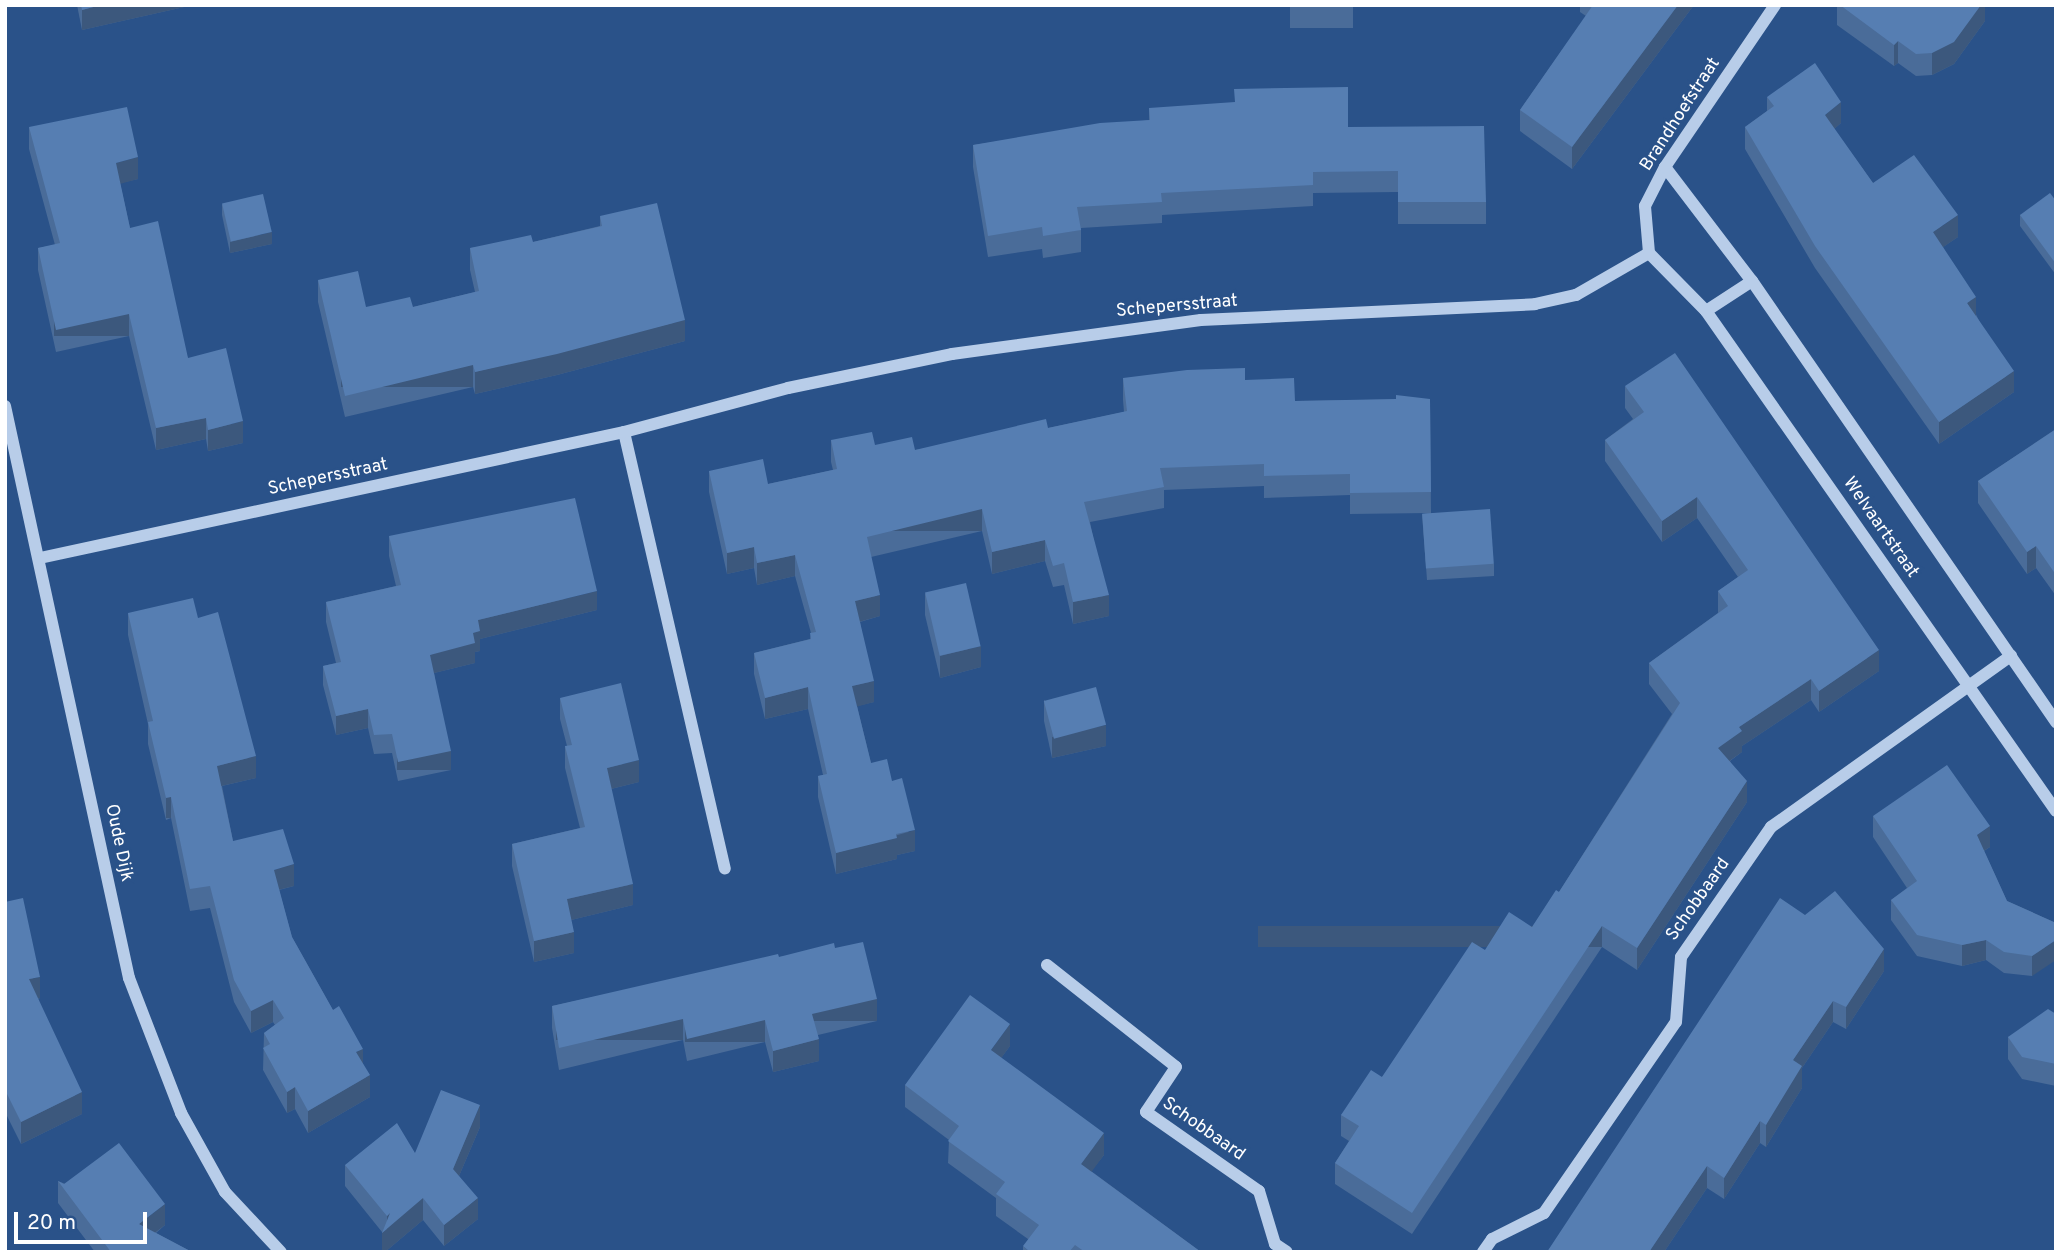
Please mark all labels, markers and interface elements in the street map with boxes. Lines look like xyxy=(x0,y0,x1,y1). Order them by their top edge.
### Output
street label: Brandhoefstraat xyxy=(1636,54,1726,176)
street label: Schepersstraat xyxy=(1115,291,1239,323)
street label: Schepersstraat xyxy=(266,455,390,501)
street label: Welvaartstraat xyxy=(1837,474,1923,582)
street label: Oude Dijk xyxy=(99,802,137,884)
street label: Schobbaard xyxy=(1663,854,1735,946)
street label: Schobbaard xyxy=(1157,1094,1249,1166)
scale bar xyxy=(18,1198,150,1242)
text: 20 m xyxy=(27,1210,76,1237)

